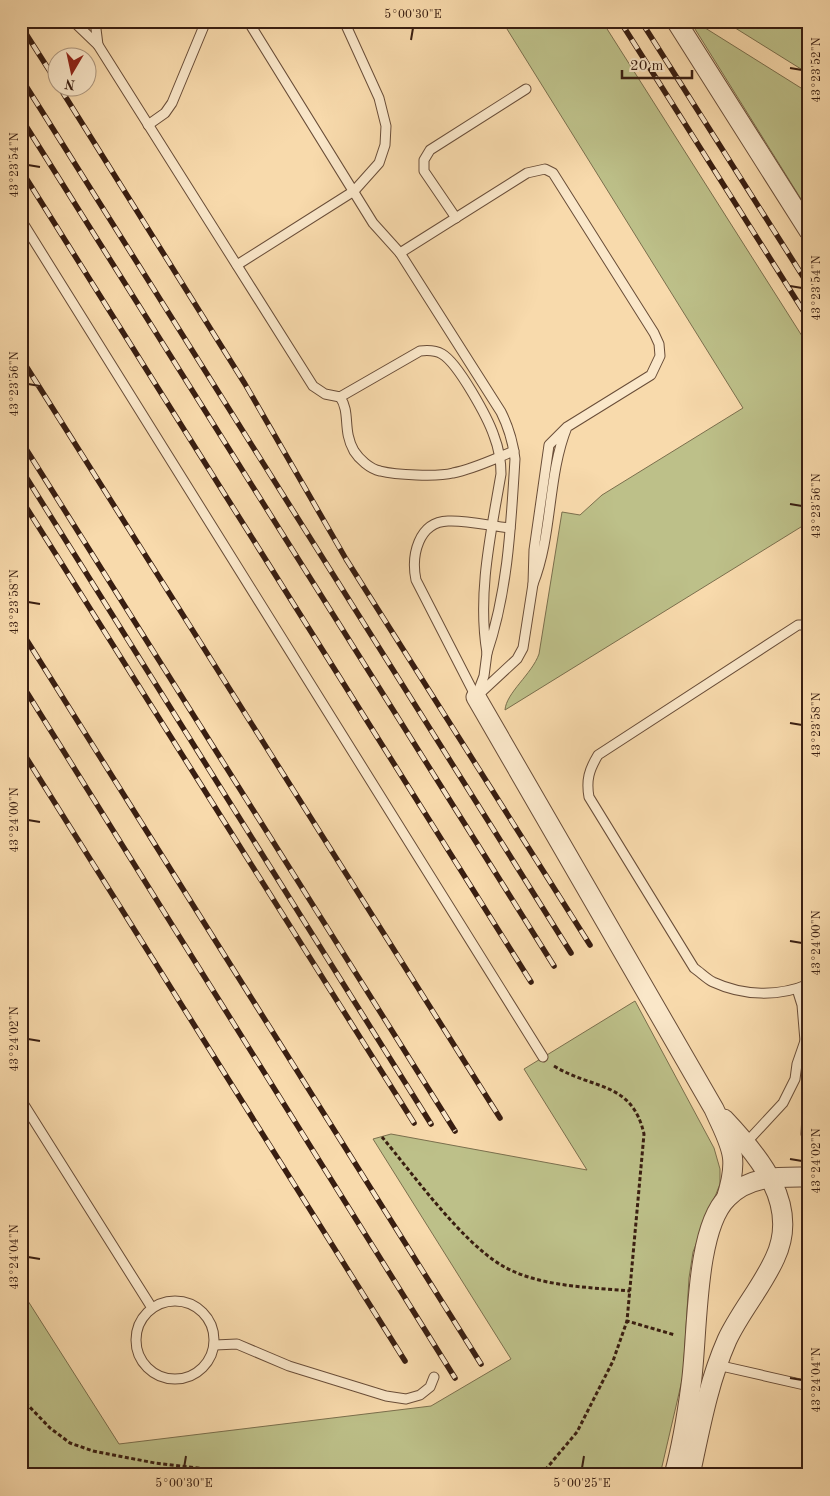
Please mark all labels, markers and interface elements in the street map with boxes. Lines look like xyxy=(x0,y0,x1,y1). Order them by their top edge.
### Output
text: 5°00'30"E xyxy=(384,8,442,21)
text: 43°23'52"N xyxy=(810,37,823,103)
north arrow xyxy=(48,48,98,98)
scale bar xyxy=(622,48,692,80)
text: 20 m xyxy=(630,59,664,74)
text: N xyxy=(63,76,77,92)
text: 43°23'54"N xyxy=(8,132,21,198)
text: 43°23'54"N xyxy=(810,255,823,321)
text: 43°23'56"N xyxy=(8,351,21,417)
text: 43°23'56"N xyxy=(810,473,823,539)
text: 43°23'58"N xyxy=(8,569,21,635)
text: 43°23'58"N xyxy=(810,692,823,758)
text: 43°24'00"N xyxy=(9,787,21,853)
text: 43°24'00"N xyxy=(811,910,823,976)
text: 43°24'02"N xyxy=(9,1006,21,1072)
text: 43°24'02"N xyxy=(811,1128,823,1194)
text: 43°24'04"N xyxy=(9,1224,21,1290)
text: 43°24'04"N xyxy=(811,1347,823,1413)
text: 5°00'30"E xyxy=(155,1477,213,1490)
text: 5°00'25"E xyxy=(553,1477,611,1490)

